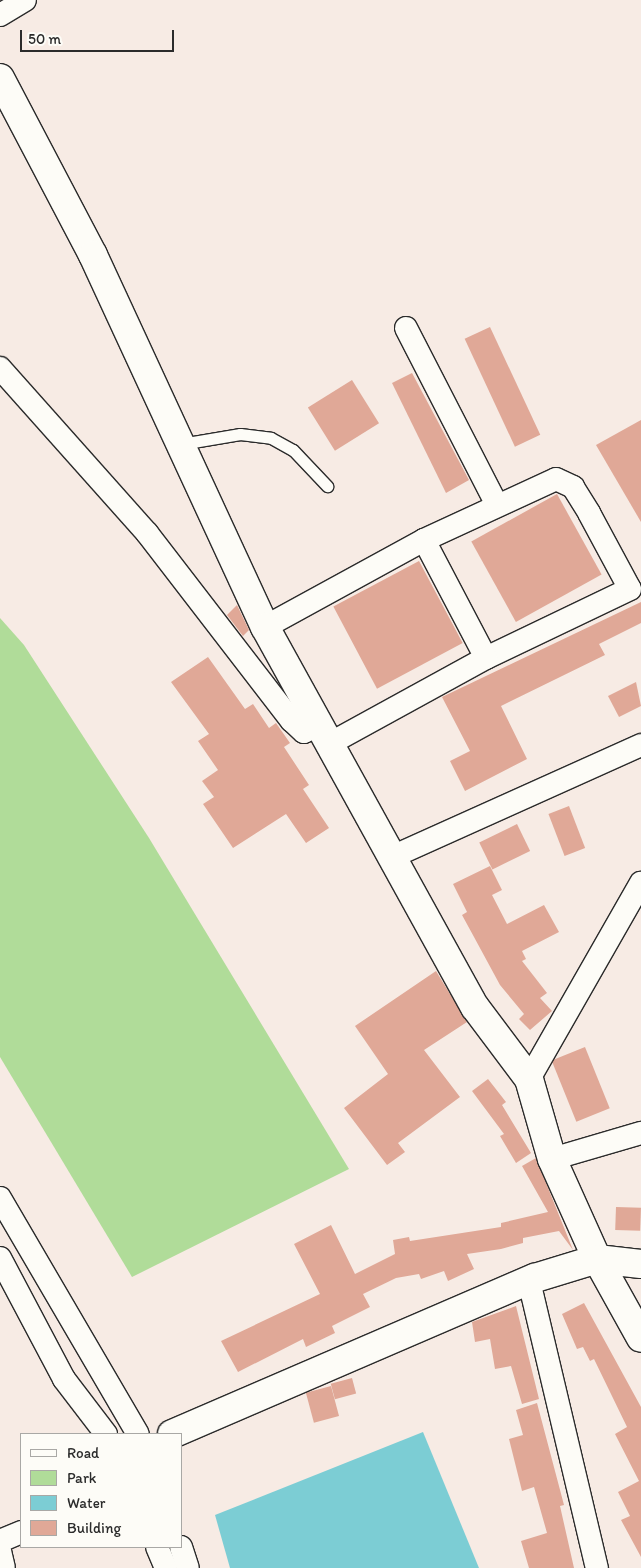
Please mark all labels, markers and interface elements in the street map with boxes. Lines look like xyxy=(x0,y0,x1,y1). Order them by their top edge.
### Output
scale bar xyxy=(22,20,176,52)
text: 50 m xyxy=(28,30,61,48)
legend xyxy=(20,1433,182,1548)
text: Road xyxy=(67,1444,99,1462)
text: Park xyxy=(67,1469,97,1487)
text: Water xyxy=(67,1494,105,1512)
text: Building xyxy=(67,1519,121,1537)

